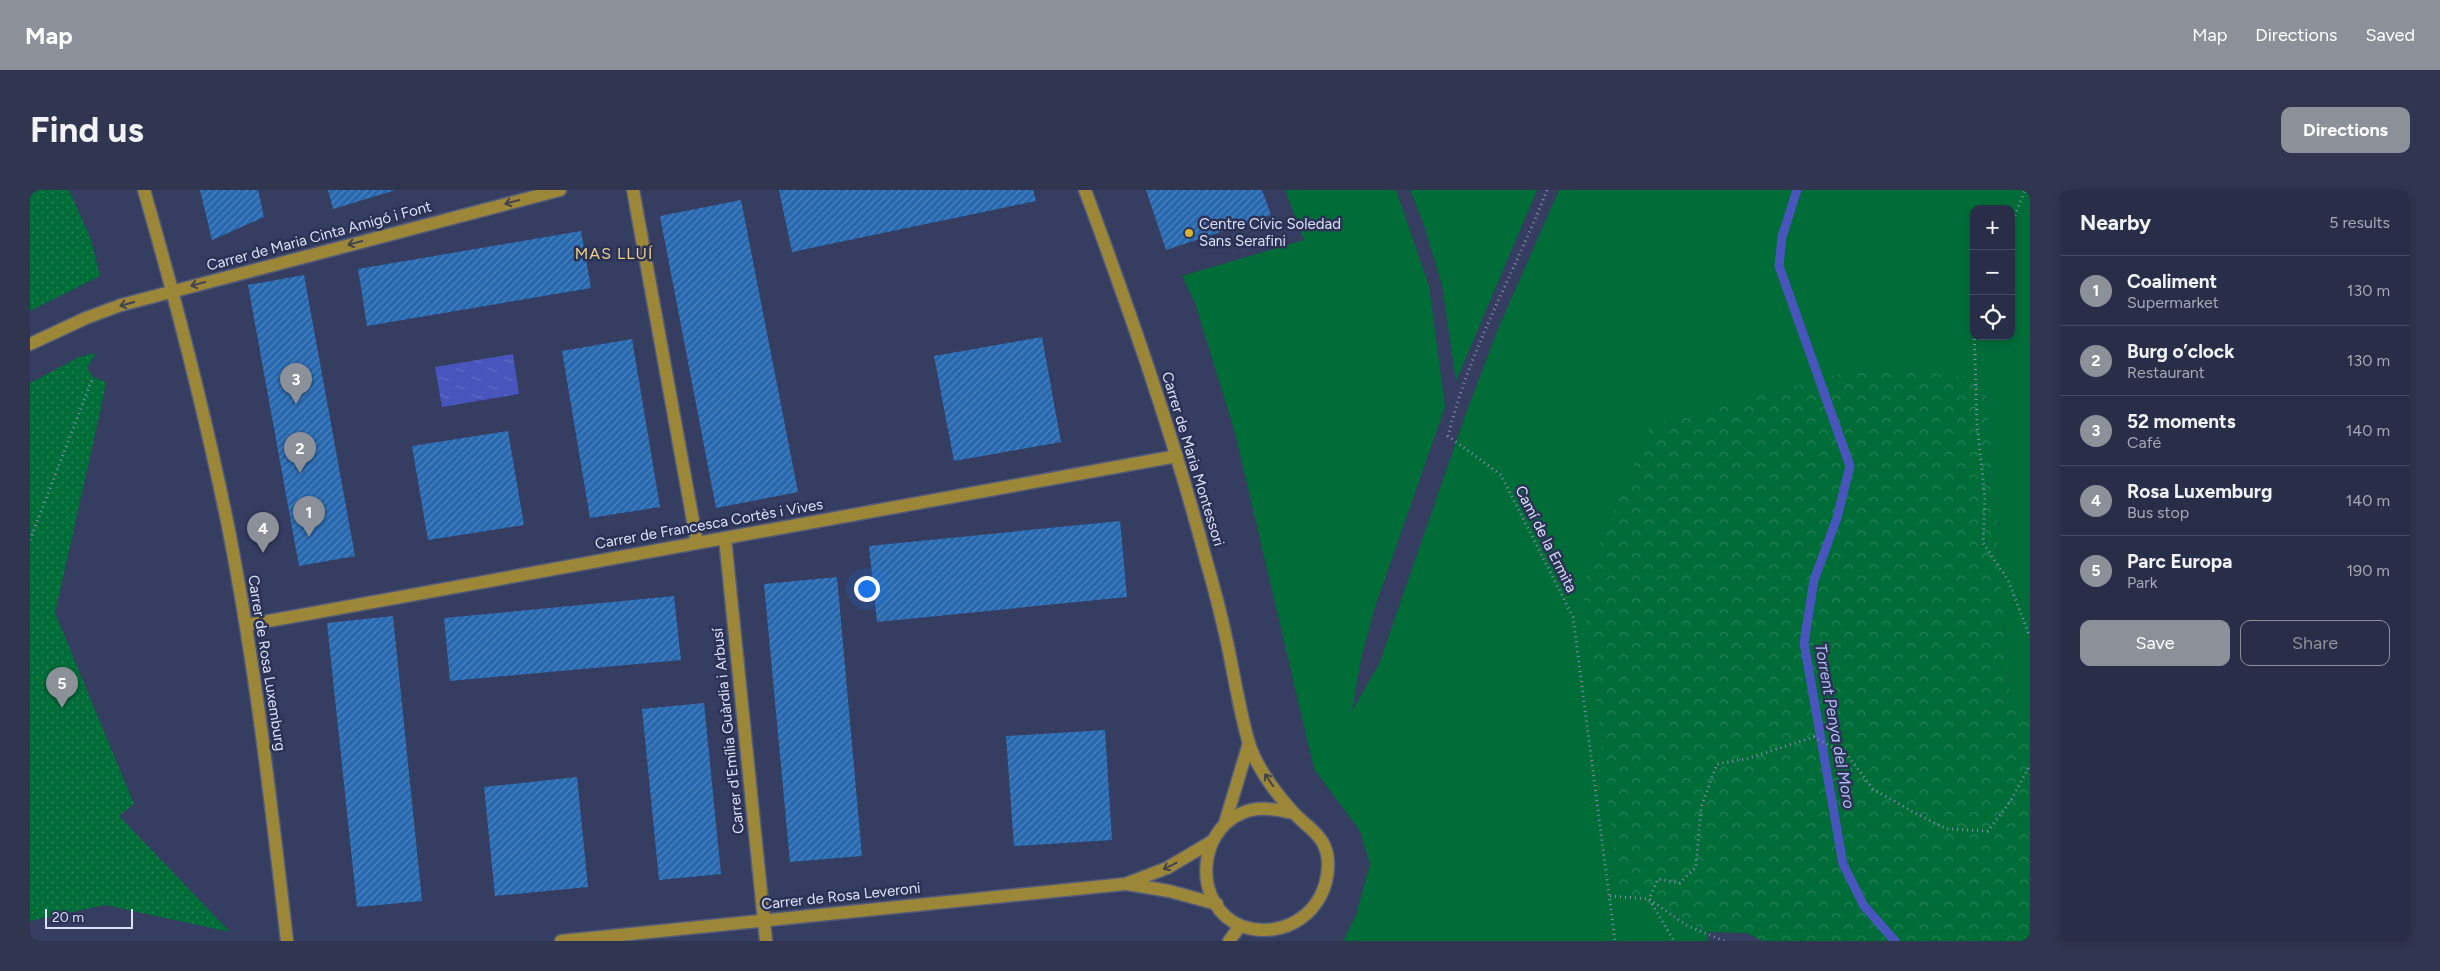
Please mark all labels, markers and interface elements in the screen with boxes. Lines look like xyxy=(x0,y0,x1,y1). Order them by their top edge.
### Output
text: Map xyxy=(25,21,73,50)
text: Map xyxy=(2192,24,2227,46)
text: Directions xyxy=(2255,24,2337,46)
text: Saved xyxy=(2365,24,2415,46)
button: Directions xyxy=(2281,107,2410,153)
text: Find us xyxy=(30,109,144,151)
street label: Carrer de Maria Cinta Amigó i Font xyxy=(205,197,434,275)
one-way arrow xyxy=(505,198,521,208)
map controls xyxy=(1970,205,2015,340)
button: + xyxy=(1970,205,2015,250)
text: Nearby xyxy=(2080,210,2151,235)
text: 5 results xyxy=(2329,213,2390,232)
place label: Centre Cívic Soledad Sans Serafini xyxy=(1199,215,1341,250)
marker: Centre Cívic Soledad Sans Serafini xyxy=(1183,227,1195,239)
one-way arrow xyxy=(348,239,364,249)
district label: MAS LLUÍ xyxy=(575,244,653,263)
button: − xyxy=(1970,250,2015,295)
text: Coaliment xyxy=(2127,270,2217,293)
one-way arrow xyxy=(190,280,206,290)
text: 1 xyxy=(2093,281,2099,300)
text: 130 m xyxy=(2347,281,2390,300)
text: Supermarket xyxy=(2127,293,2219,312)
button: locate xyxy=(1970,295,2015,340)
one-way arrow xyxy=(119,299,135,309)
text: Burg o’clock xyxy=(2127,340,2234,363)
text: 2 xyxy=(2091,351,2101,370)
text: 130 m xyxy=(2347,351,2390,370)
pin: 3 xyxy=(280,363,312,404)
text: Restaurant xyxy=(2127,363,2205,382)
street label: Carrer de Maria Montessori xyxy=(1158,370,1228,548)
text: 52 moments xyxy=(2127,410,2236,433)
text: 3 xyxy=(2092,421,2100,440)
text: 140 m xyxy=(2346,421,2390,440)
pin: 2 xyxy=(284,432,316,473)
text: Café xyxy=(2127,433,2161,452)
text: Rosa Luxemburg xyxy=(2127,480,2272,503)
street label: Camí de la Ermita xyxy=(1511,483,1581,595)
text: 4 xyxy=(2091,491,2101,510)
text: 140 m xyxy=(2346,491,2390,510)
street label: Carrer de Francesca Cortès i Vives xyxy=(594,495,824,553)
pin: 1 xyxy=(293,496,325,537)
text: Bus stop xyxy=(2127,503,2189,522)
pin: 4 xyxy=(247,512,279,553)
text: Parc Europa xyxy=(2127,550,2232,573)
text: 5 xyxy=(2091,561,2101,580)
text: 190 m xyxy=(2347,561,2390,580)
text: Park xyxy=(2127,573,2157,592)
street label: Carrer de Rosa Luxemburg xyxy=(244,574,290,752)
your location xyxy=(854,576,880,602)
button: Save xyxy=(2080,620,2230,666)
button: Share xyxy=(2240,620,2390,666)
street label: Carrer d'Emília Guàrdia i Arbusí xyxy=(708,626,748,835)
water label: Torrent Penya del Moro xyxy=(1811,642,1859,810)
pin: 5 xyxy=(46,667,78,708)
one-way arrow xyxy=(1264,773,1274,787)
one-way arrow xyxy=(1162,861,1177,871)
street label: Carrer de Rosa Leveroni xyxy=(761,879,921,913)
scale bar xyxy=(45,906,132,929)
text: 20 m xyxy=(52,909,84,926)

